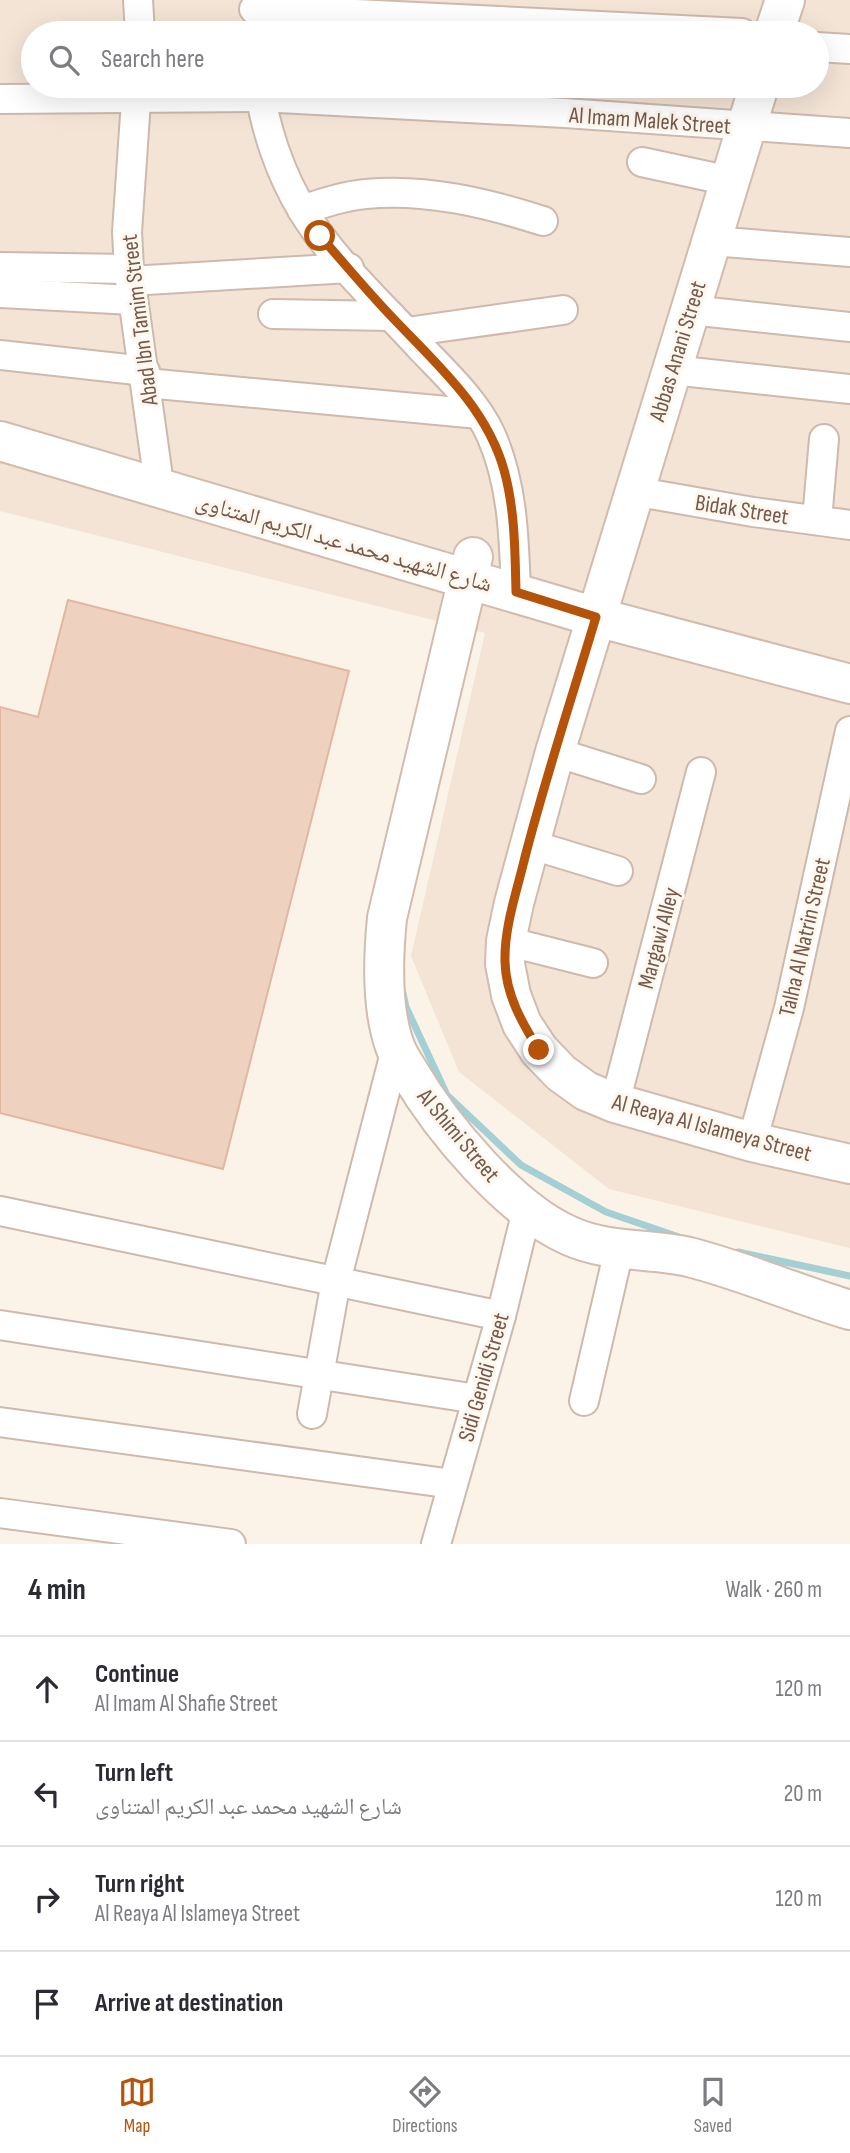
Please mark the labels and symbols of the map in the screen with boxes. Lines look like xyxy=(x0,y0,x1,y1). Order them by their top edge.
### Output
street label: Al Imam Malek Street xyxy=(567,101,732,141)
route start xyxy=(304,220,335,251)
street label: Abad Ibn Tamim Street xyxy=(116,233,164,408)
street label: Abbas Anani Street xyxy=(643,278,713,426)
street label: شارع الشهيد محمد عبد الكريم المتناوى xyxy=(192,487,495,600)
street label: Bidak Street xyxy=(693,489,790,531)
street label: Talha Al Natrin Street xyxy=(773,855,837,1019)
street label: Margawi Alley xyxy=(632,884,686,992)
route end xyxy=(523,1034,554,1065)
street label: Al Shimi Street xyxy=(410,1082,505,1188)
street label: Al Reaya Al Islameya Street xyxy=(608,1088,814,1168)
street label: Sidi Genidi Street xyxy=(452,1310,516,1445)

